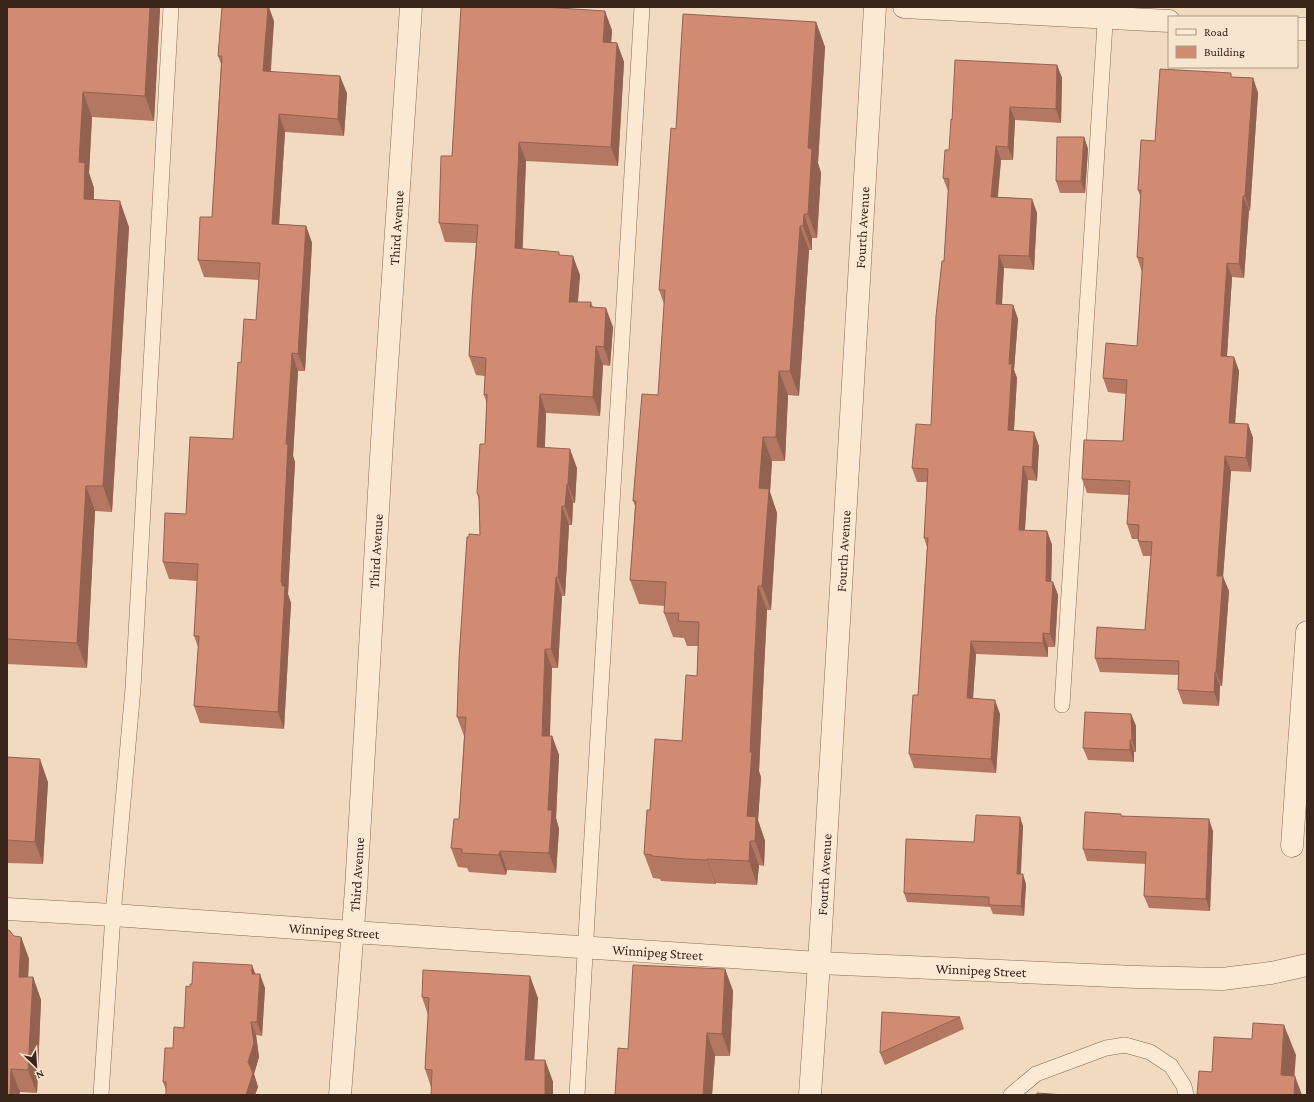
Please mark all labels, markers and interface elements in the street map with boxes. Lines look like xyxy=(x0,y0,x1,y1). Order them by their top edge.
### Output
legend xyxy=(1168,16,1298,68)
text: Road xyxy=(1204,25,1229,39)
text: Building xyxy=(1204,45,1245,59)
street label: Fourth Avenue xyxy=(852,186,872,269)
street label: Third Avenue xyxy=(386,190,407,266)
street label: Fourth Avenue xyxy=(833,510,854,592)
street label: Third Avenue xyxy=(365,513,386,589)
street label: Fourth Avenue xyxy=(814,833,835,916)
street label: Third Avenue xyxy=(346,837,367,913)
street label: Winnipeg Street xyxy=(288,919,380,942)
street label: Winnipeg Street xyxy=(612,941,704,963)
street label: Winnipeg Street xyxy=(935,960,1027,980)
north arrow xyxy=(16,1046,56,1086)
text: N xyxy=(34,1068,46,1082)

